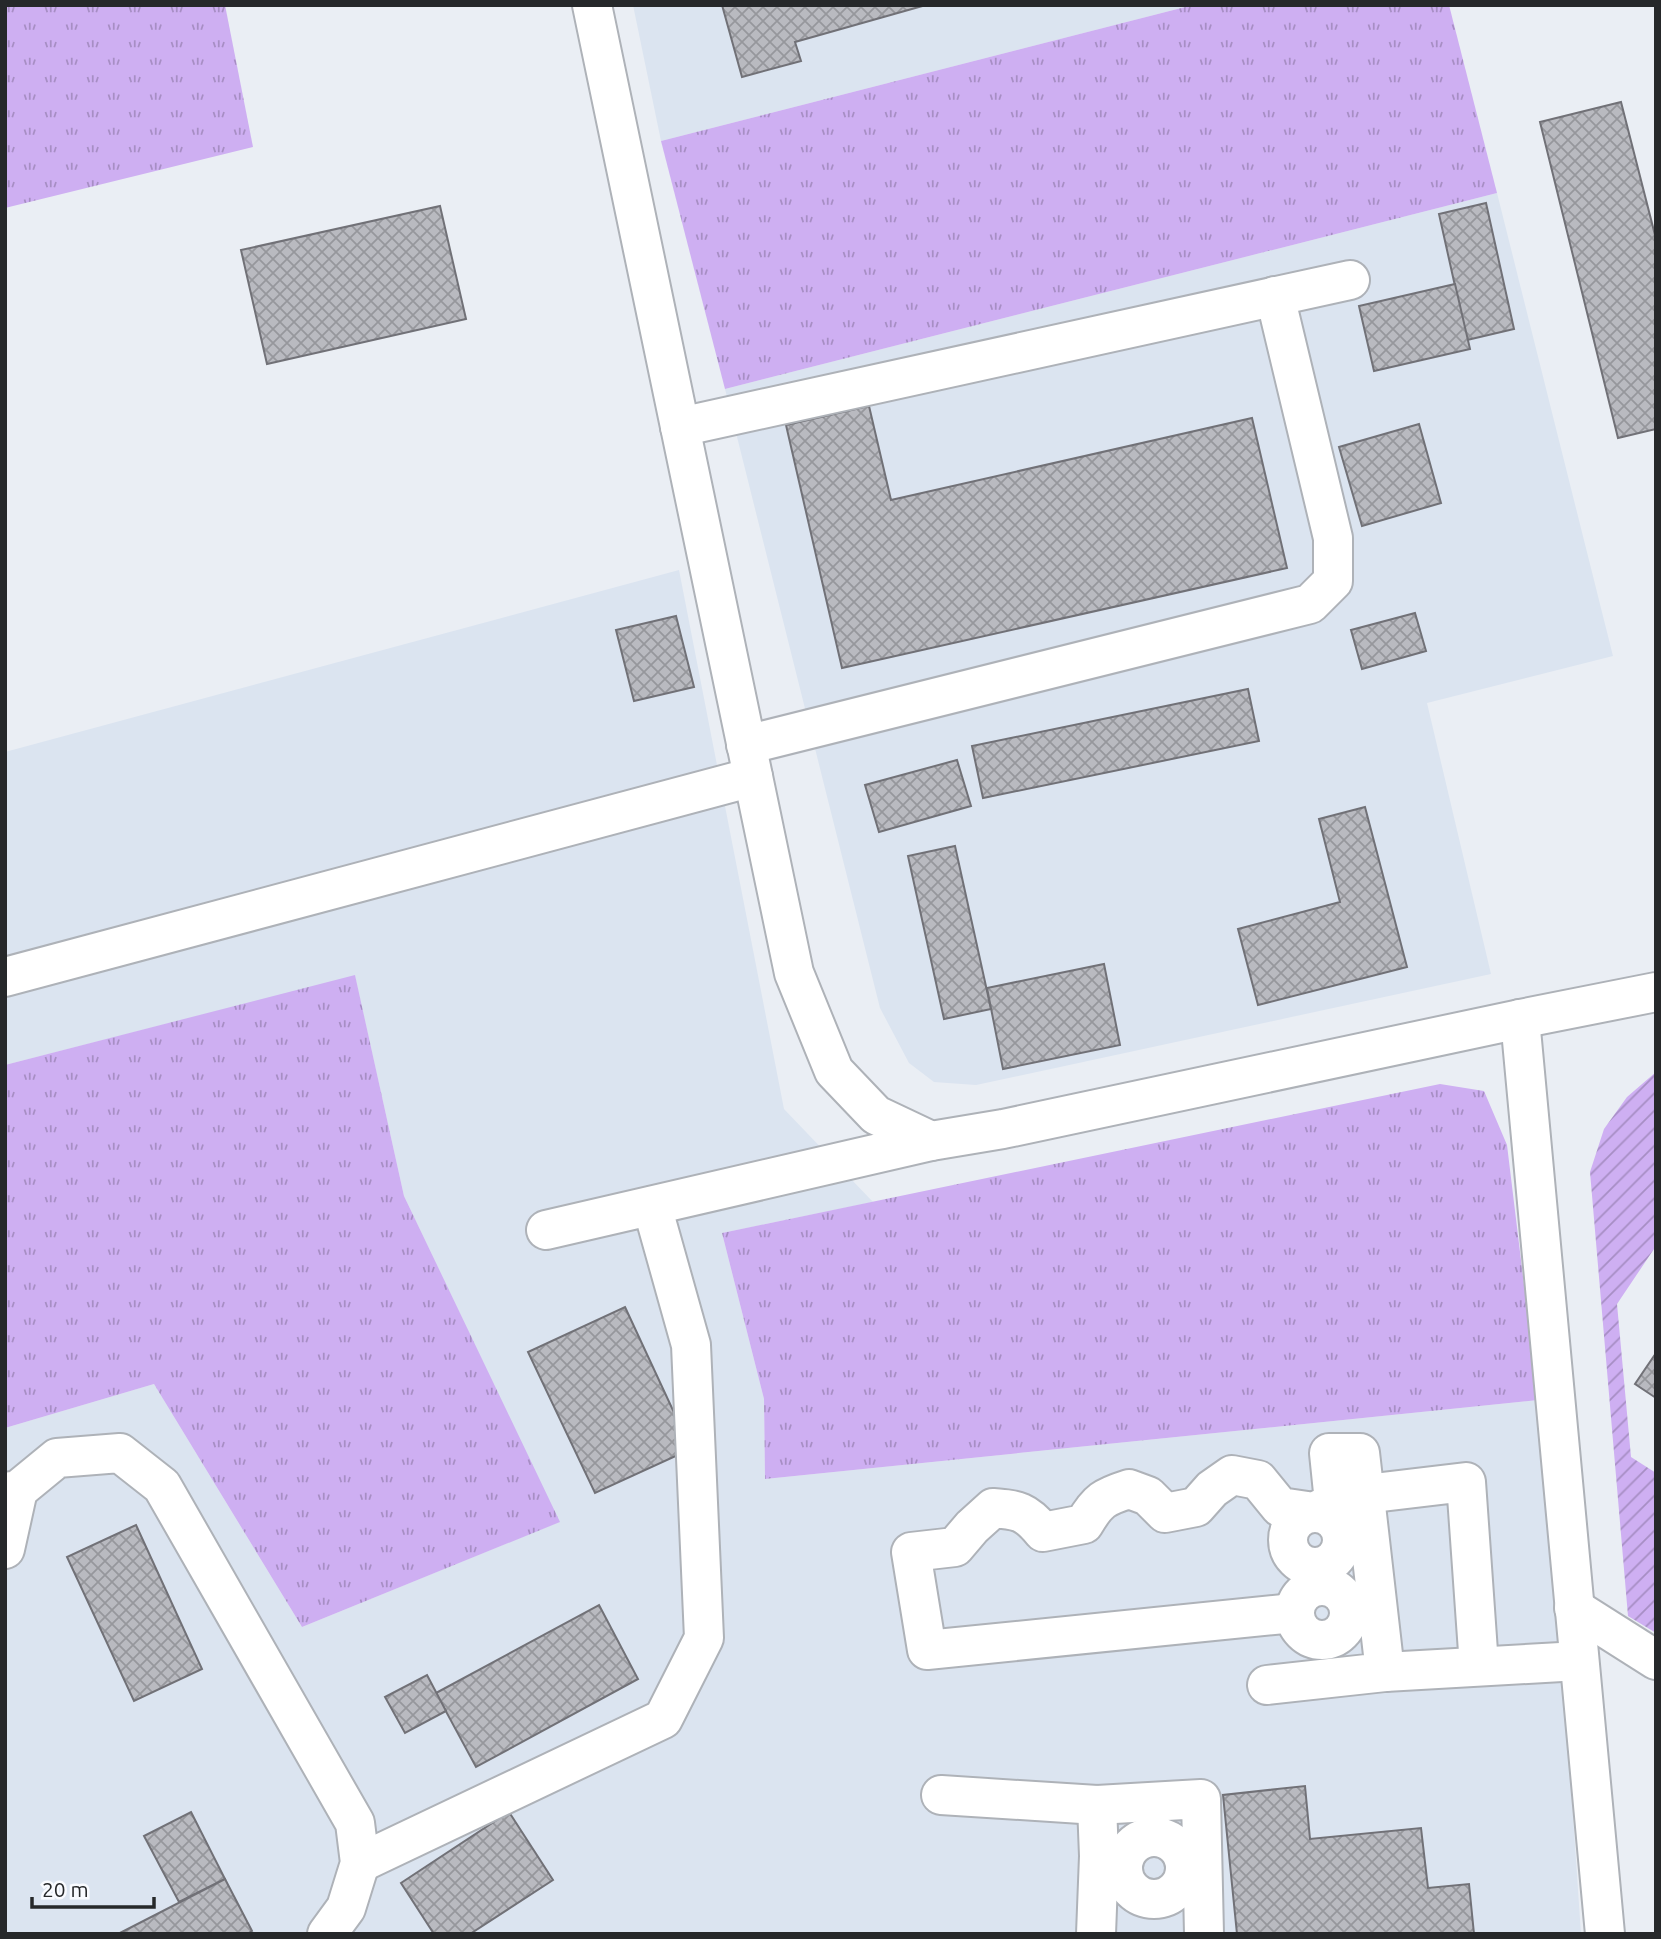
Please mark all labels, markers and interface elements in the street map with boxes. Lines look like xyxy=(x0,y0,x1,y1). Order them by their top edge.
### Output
scale bar xyxy=(32,1866,154,1910)
text: 20 m xyxy=(42,1877,89,1901)

